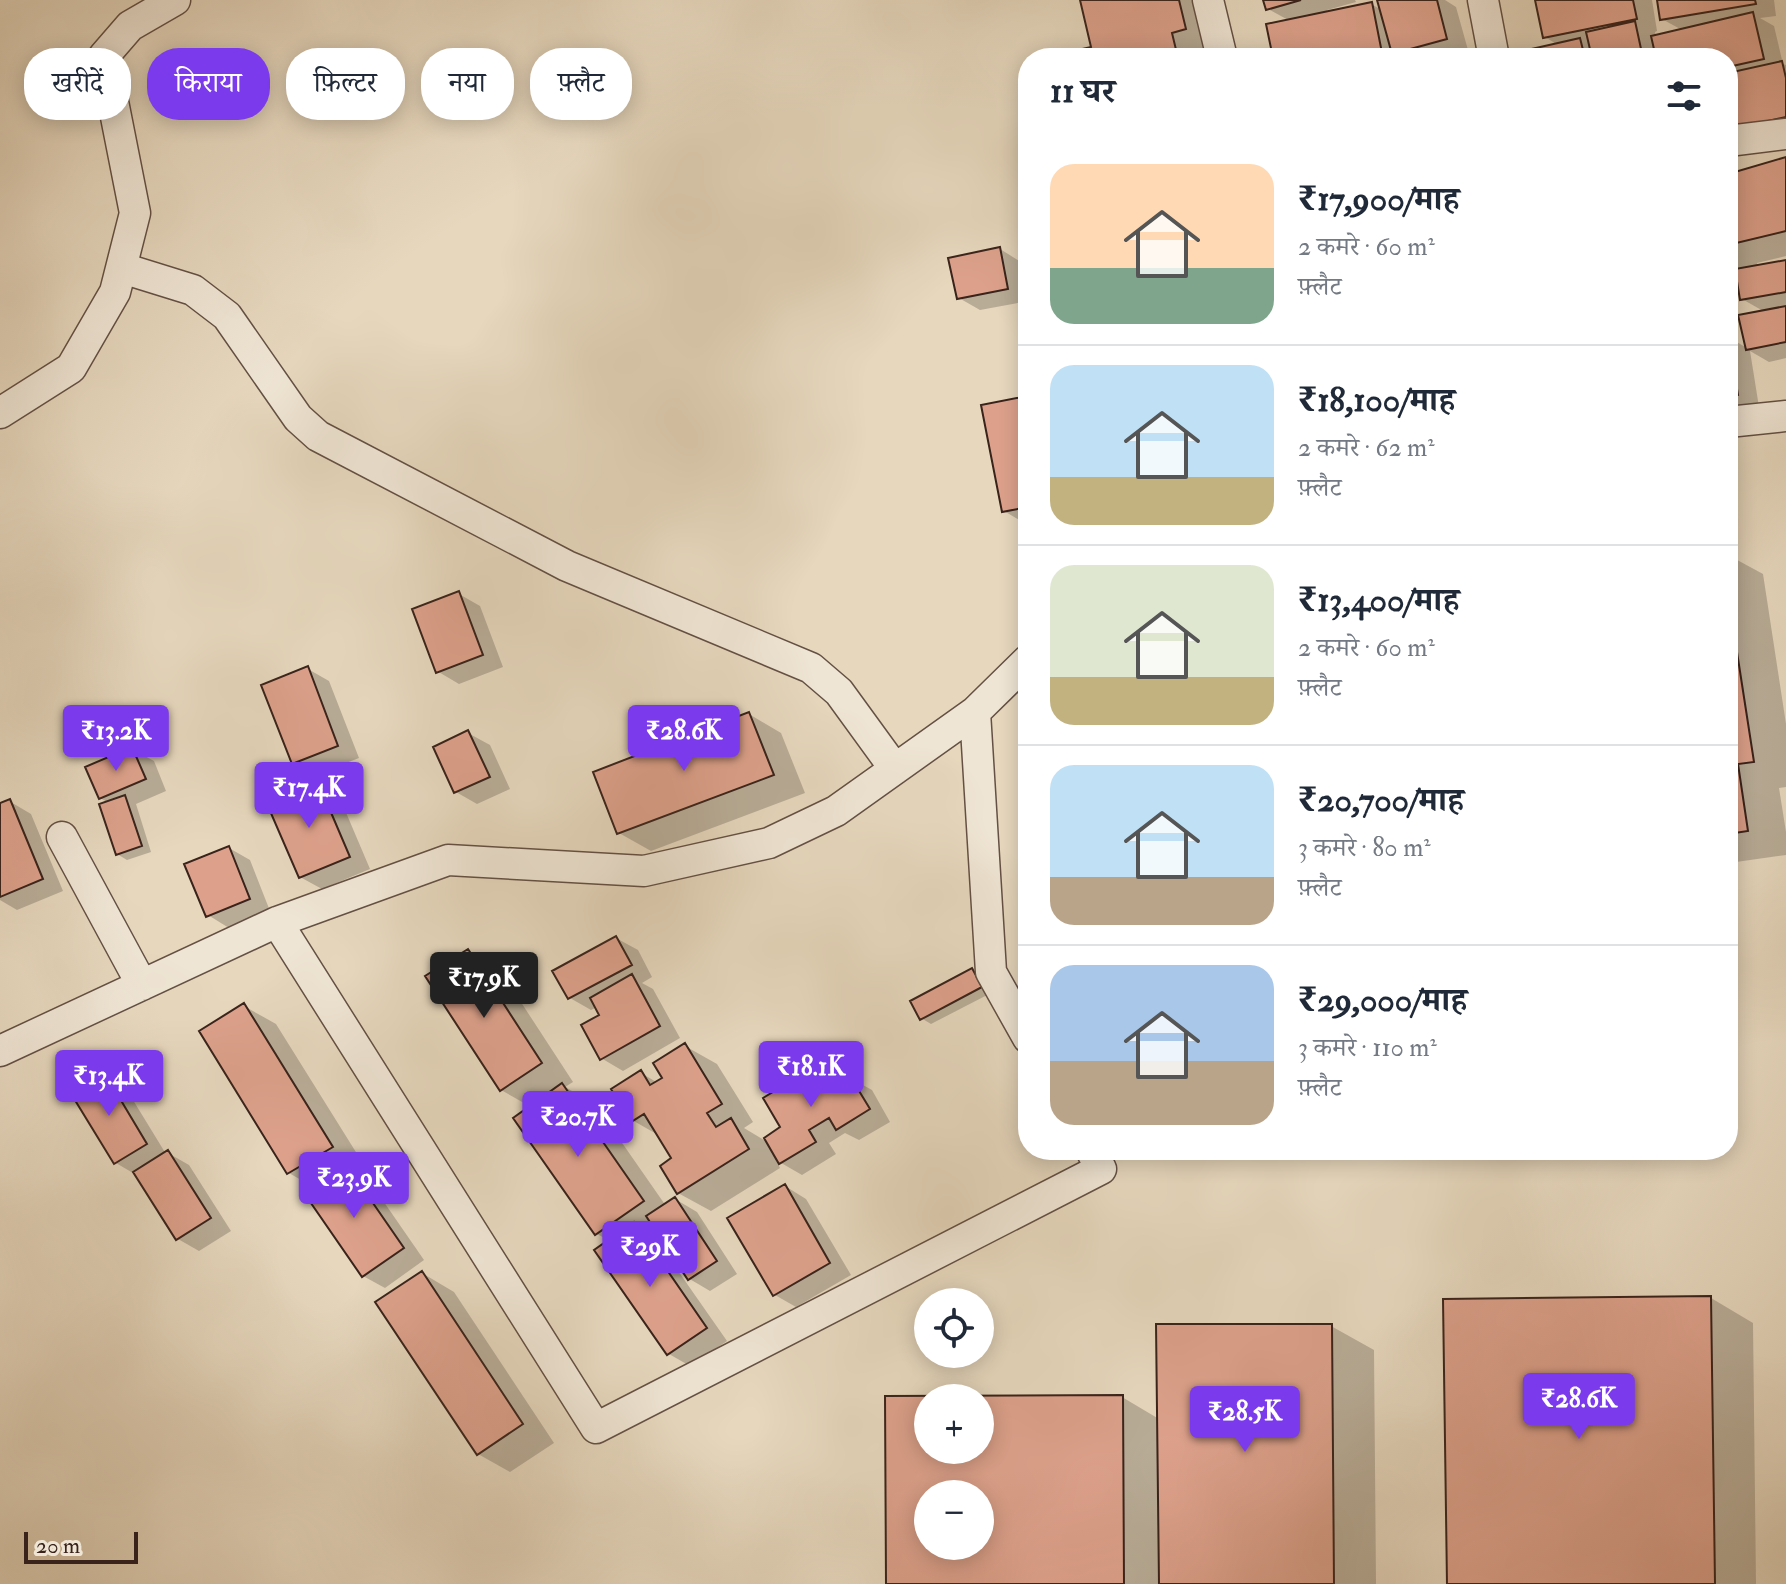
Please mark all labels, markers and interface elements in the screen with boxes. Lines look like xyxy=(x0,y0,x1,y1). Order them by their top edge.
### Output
chip: खरीदें xyxy=(24,48,131,120)
chip: किराया xyxy=(147,48,270,120)
chip: फ़िल्टर xyxy=(286,48,405,120)
chip: नया xyxy=(421,48,514,120)
chip: फ़्लैट xyxy=(530,48,632,120)
text: 11 घर xyxy=(1050,70,1115,113)
icon: filters xyxy=(1662,74,1706,118)
text: ₹17,900/माह xyxy=(1298,178,1459,221)
icon: home xyxy=(1114,196,1210,292)
text: 2 कमरे · 60 m² xyxy=(1298,231,1435,263)
text: फ़्लैट xyxy=(1298,271,1341,303)
text: ₹18,100/माह xyxy=(1298,379,1455,422)
icon: home xyxy=(1114,397,1210,493)
text: 2 कमरे · 62 m² xyxy=(1298,432,1435,464)
text: फ़्लैट xyxy=(1298,472,1341,504)
text: ₹13,400/माह xyxy=(1298,579,1459,622)
icon: home xyxy=(1114,597,1210,693)
text: 2 कमरे · 60 m² xyxy=(1298,632,1435,664)
text: फ़्लैट xyxy=(1298,672,1341,704)
pin: ₹13.2K xyxy=(51,705,181,773)
pin: ₹28.6K xyxy=(619,705,749,773)
text: ₹13.2K xyxy=(81,715,151,747)
text: ₹28.6K xyxy=(646,715,722,747)
pin: ₹17.4K xyxy=(244,762,374,830)
text: ₹17.4K xyxy=(273,772,345,804)
text: ₹20,700/माह xyxy=(1298,779,1464,822)
icon: home xyxy=(1114,797,1210,893)
text: 3 कमरे · 80 m² xyxy=(1298,832,1431,864)
text: फ़्लैट xyxy=(1298,872,1341,904)
pin: ₹17.9K xyxy=(419,952,549,1020)
text: ₹17.9K xyxy=(448,962,520,994)
text: ₹29,000/माह xyxy=(1298,979,1467,1022)
icon: home xyxy=(1114,997,1210,1093)
text: 3 कमरे · 110 m² xyxy=(1298,1032,1437,1064)
pin: ₹18.1K xyxy=(746,1041,876,1109)
pin: ₹13.4K xyxy=(44,1050,174,1118)
text: ₹18.1K xyxy=(777,1051,845,1083)
text: ₹13.4K xyxy=(73,1060,145,1092)
text: फ़्लैट xyxy=(1298,1072,1341,1104)
pin: ₹20.7K xyxy=(513,1091,643,1159)
text: ₹20.7K xyxy=(540,1101,616,1133)
pin: ₹23.9K xyxy=(289,1152,419,1220)
text: ₹23.9K xyxy=(317,1162,391,1194)
pin: ₹29K xyxy=(603,1221,697,1289)
text: ₹29K xyxy=(620,1231,680,1263)
map controls xyxy=(914,1288,994,1560)
button: locate xyxy=(914,1288,994,1368)
pin: ₹28.6K xyxy=(1514,1373,1644,1441)
text: ₹28.6K xyxy=(1541,1383,1617,1415)
button: + xyxy=(914,1384,994,1464)
pin: ₹28.5K xyxy=(1180,1386,1310,1454)
text: ₹28.5K xyxy=(1208,1396,1282,1428)
button: − xyxy=(914,1480,994,1560)
scale bar xyxy=(24,1528,138,1564)
text: 20 m xyxy=(36,1532,80,1560)

